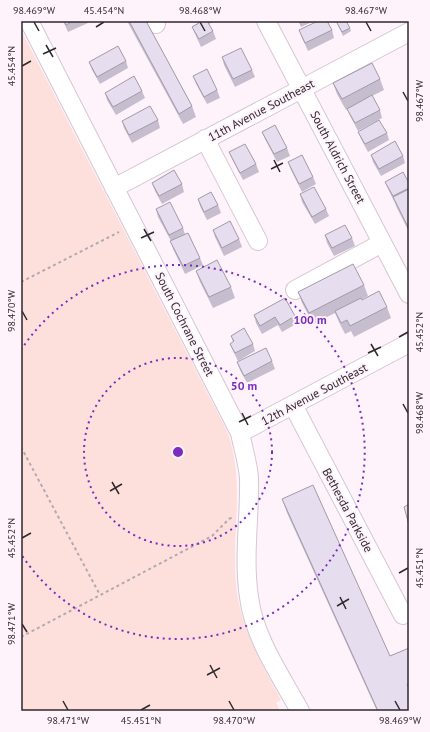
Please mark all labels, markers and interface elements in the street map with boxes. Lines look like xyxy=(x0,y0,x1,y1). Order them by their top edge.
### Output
text: 98.469°W xyxy=(13,4,56,17)
text: 45.454°N xyxy=(84,4,124,17)
text: 98.468°W xyxy=(179,4,222,17)
text: 98.467°W xyxy=(345,4,388,17)
text: 45.454°N xyxy=(5,46,18,86)
street label: 11th Avenue Southeast xyxy=(205,76,317,144)
text: 98.467°W xyxy=(413,79,426,122)
street label: South Aldrich Street xyxy=(307,108,369,206)
street label: South Cochrane Street xyxy=(152,270,218,378)
text: 98.470°W xyxy=(5,289,18,332)
text: 100 m xyxy=(293,312,327,327)
text: 45.452°N xyxy=(413,312,426,352)
street label: 12th Avenue Southeast xyxy=(258,360,370,428)
text: 50 m xyxy=(231,378,257,393)
text: 98.468°W xyxy=(413,391,426,434)
centre of rings xyxy=(171,445,185,459)
street label: Bethesda Parkside xyxy=(319,465,377,555)
text: 45.452°N xyxy=(5,518,18,558)
text: 45.451°N xyxy=(413,548,426,588)
text: 98.471°W xyxy=(5,602,18,645)
text: 98.471°W xyxy=(47,714,90,727)
text: 45.451°N xyxy=(121,714,161,727)
text: 98.470°W xyxy=(213,714,256,727)
text: 98.469°W xyxy=(379,714,422,727)

